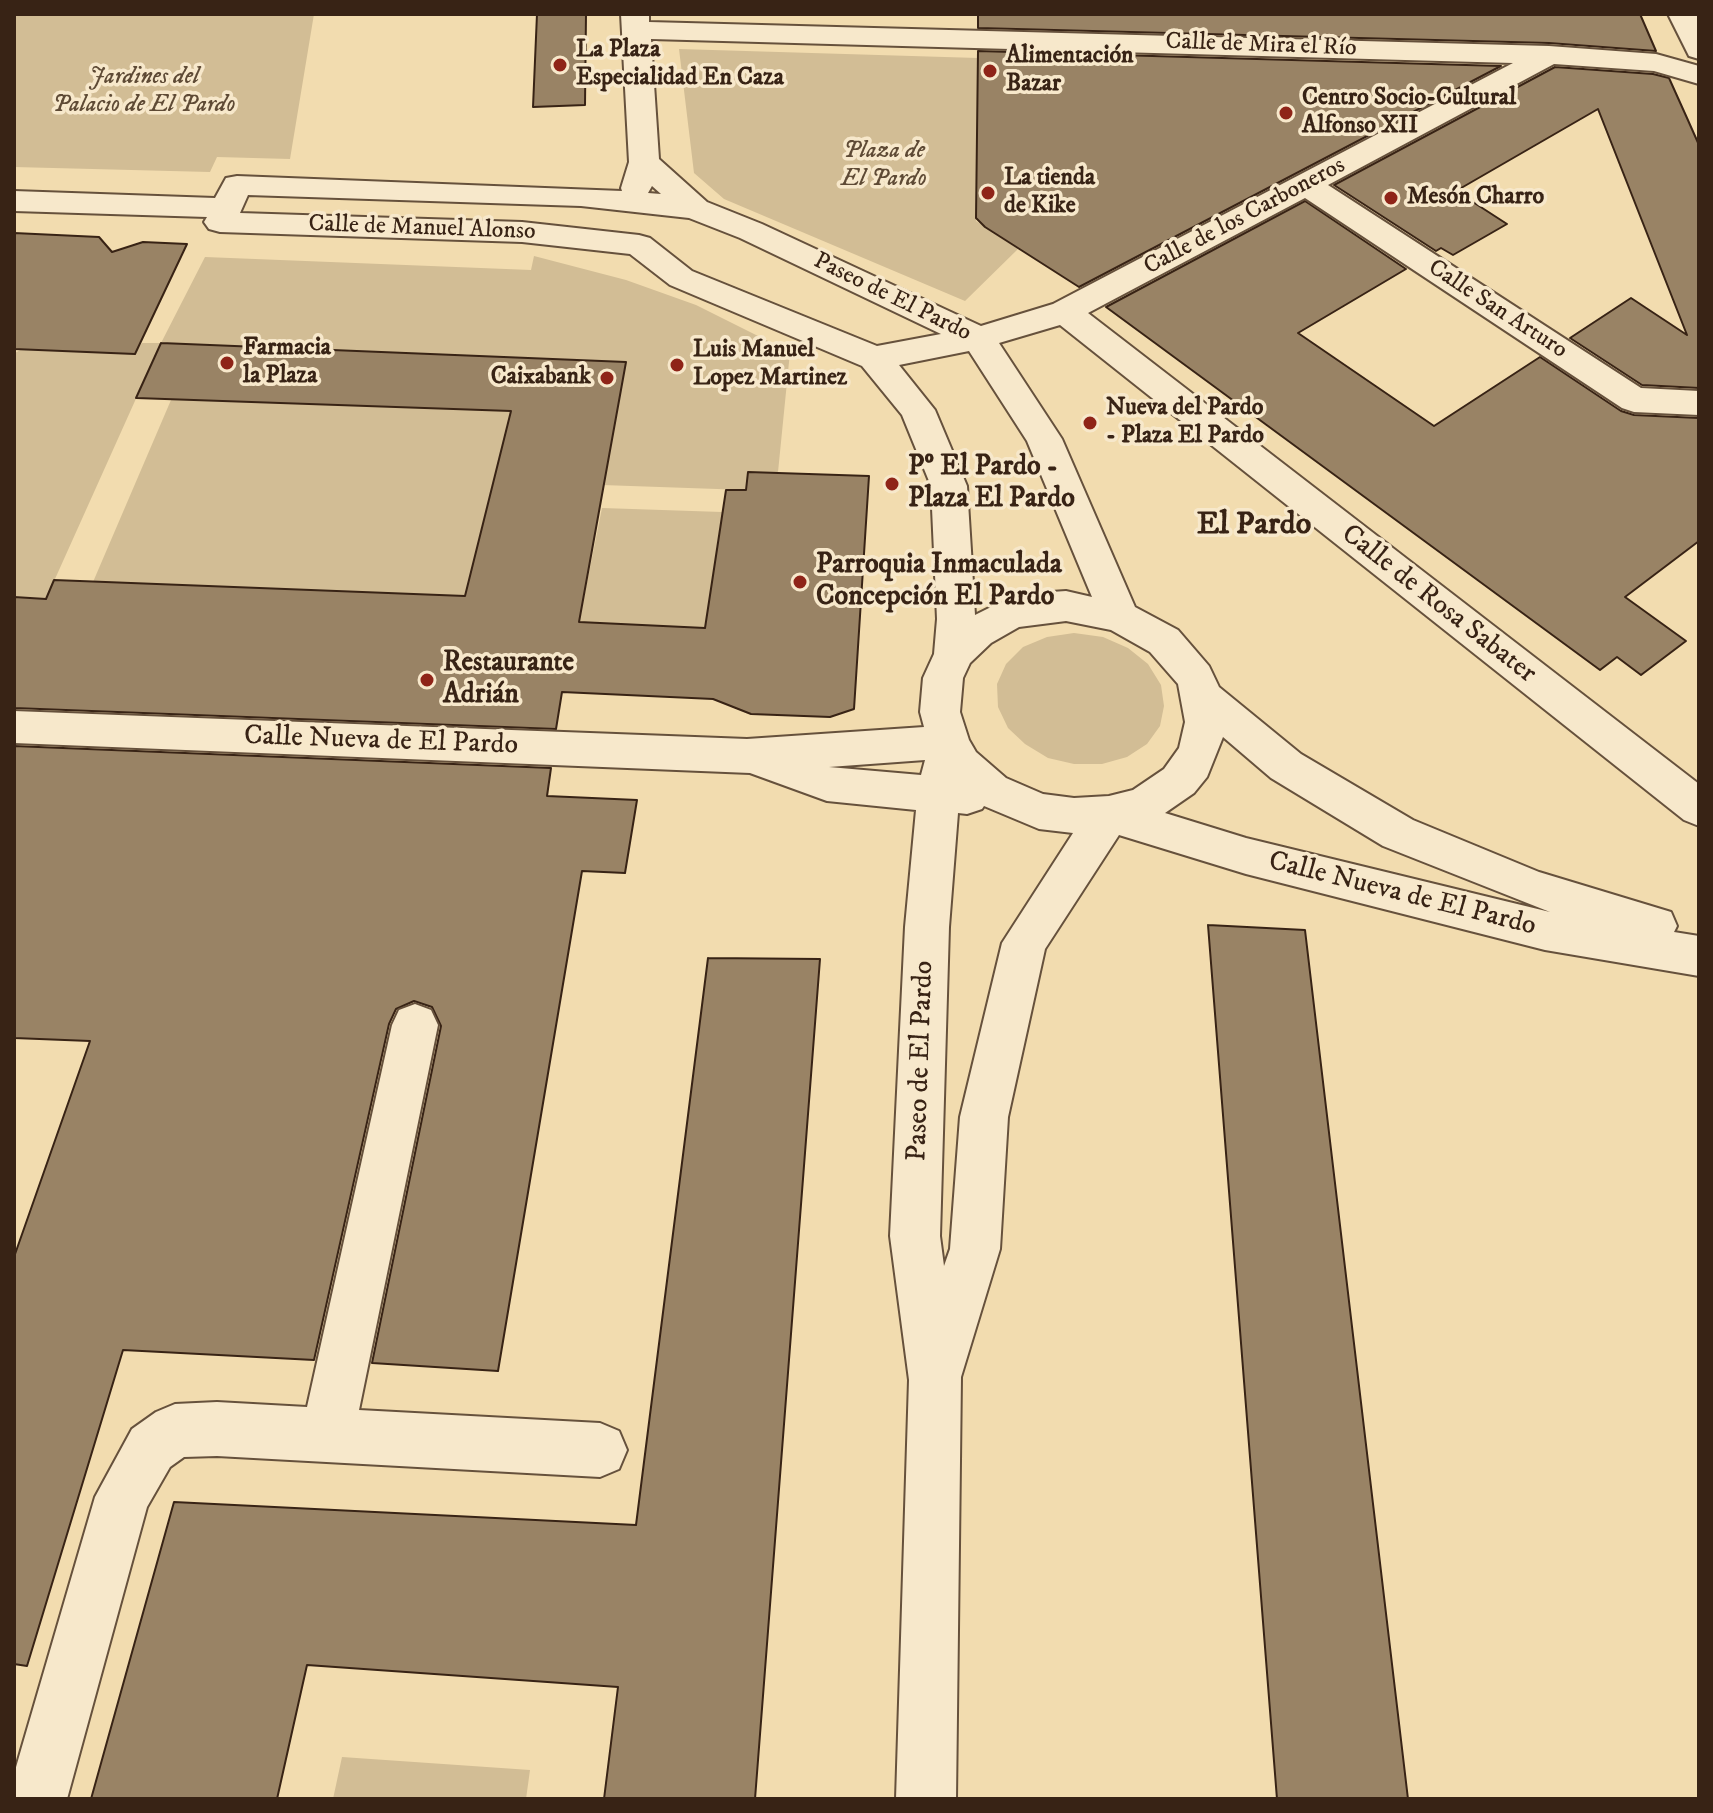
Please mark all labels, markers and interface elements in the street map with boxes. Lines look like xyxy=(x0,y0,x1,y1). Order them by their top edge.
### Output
street label: Calle de Mira el Río xyxy=(1165,28,1357,64)
place label: La Plaza Especialidad En Caza xyxy=(576,37,784,93)
place label: Alimentación Bazar xyxy=(1006,43,1134,99)
marker: La Plaza Especialidad En Caza xyxy=(551,56,569,74)
marker: Alimentación Bazar xyxy=(981,62,999,80)
park label: Jardines del Palacio de El Pardo xyxy=(53,64,235,120)
place label: Centro Socio-Cultural Alfonso XII xyxy=(1302,85,1516,141)
marker: Centro Socio-Cultural Alfonso XII xyxy=(1277,104,1295,122)
park label: Plaza de El Pardo xyxy=(841,138,927,194)
street label: Calle de los Carboneros xyxy=(1140,152,1350,282)
place label: La tienda de Kike xyxy=(1004,165,1095,221)
marker: La tienda de Kike xyxy=(979,184,997,202)
place label: Mesón Charro xyxy=(1407,184,1544,212)
marker: Mesón Charro xyxy=(1382,189,1400,207)
street label: Calle de Manuel Alonso xyxy=(308,211,536,247)
street label: Paseo de El Pardo xyxy=(808,247,976,349)
street label: Calle San Arturo xyxy=(1422,254,1572,366)
place label: Farmacia la Plaza xyxy=(243,335,331,391)
place label: Luis Manuel Lopez Martinez xyxy=(693,337,847,393)
marker: Farmacia la Plaza xyxy=(218,354,236,372)
marker: Luis Manuel Lopez Martinez xyxy=(668,356,686,374)
place label: Caixabank xyxy=(491,364,591,392)
marker: Caixabank xyxy=(598,369,616,387)
place label: Nueva del Pardo - Plaza El Pardo xyxy=(1106,395,1264,451)
marker: Nueva del Pardo - Plaza El Pardo xyxy=(1081,414,1099,432)
place label: Pº El Pardo - Plaza El Pardo xyxy=(908,451,1075,517)
marker: Pº El Pardo - Plaza El Pardo xyxy=(883,475,901,493)
district label: El Pardo xyxy=(1197,507,1311,545)
street label: Calle de Rosa Sabater xyxy=(1334,518,1542,692)
place label: Parroquia Inmaculada Concepción El Pardo xyxy=(816,549,1062,615)
marker: Parroquia Inmaculada Concepción El Pardo xyxy=(791,573,809,591)
place label: Restaurante Adrián xyxy=(443,647,574,713)
marker: Restaurante Adrián xyxy=(418,671,436,689)
street label: Calle Nueva de El Pardo xyxy=(243,720,519,764)
street label: Calle Nueva de El Pardo xyxy=(1265,846,1539,944)
street label: Paseo de El Pardo xyxy=(902,960,942,1162)

